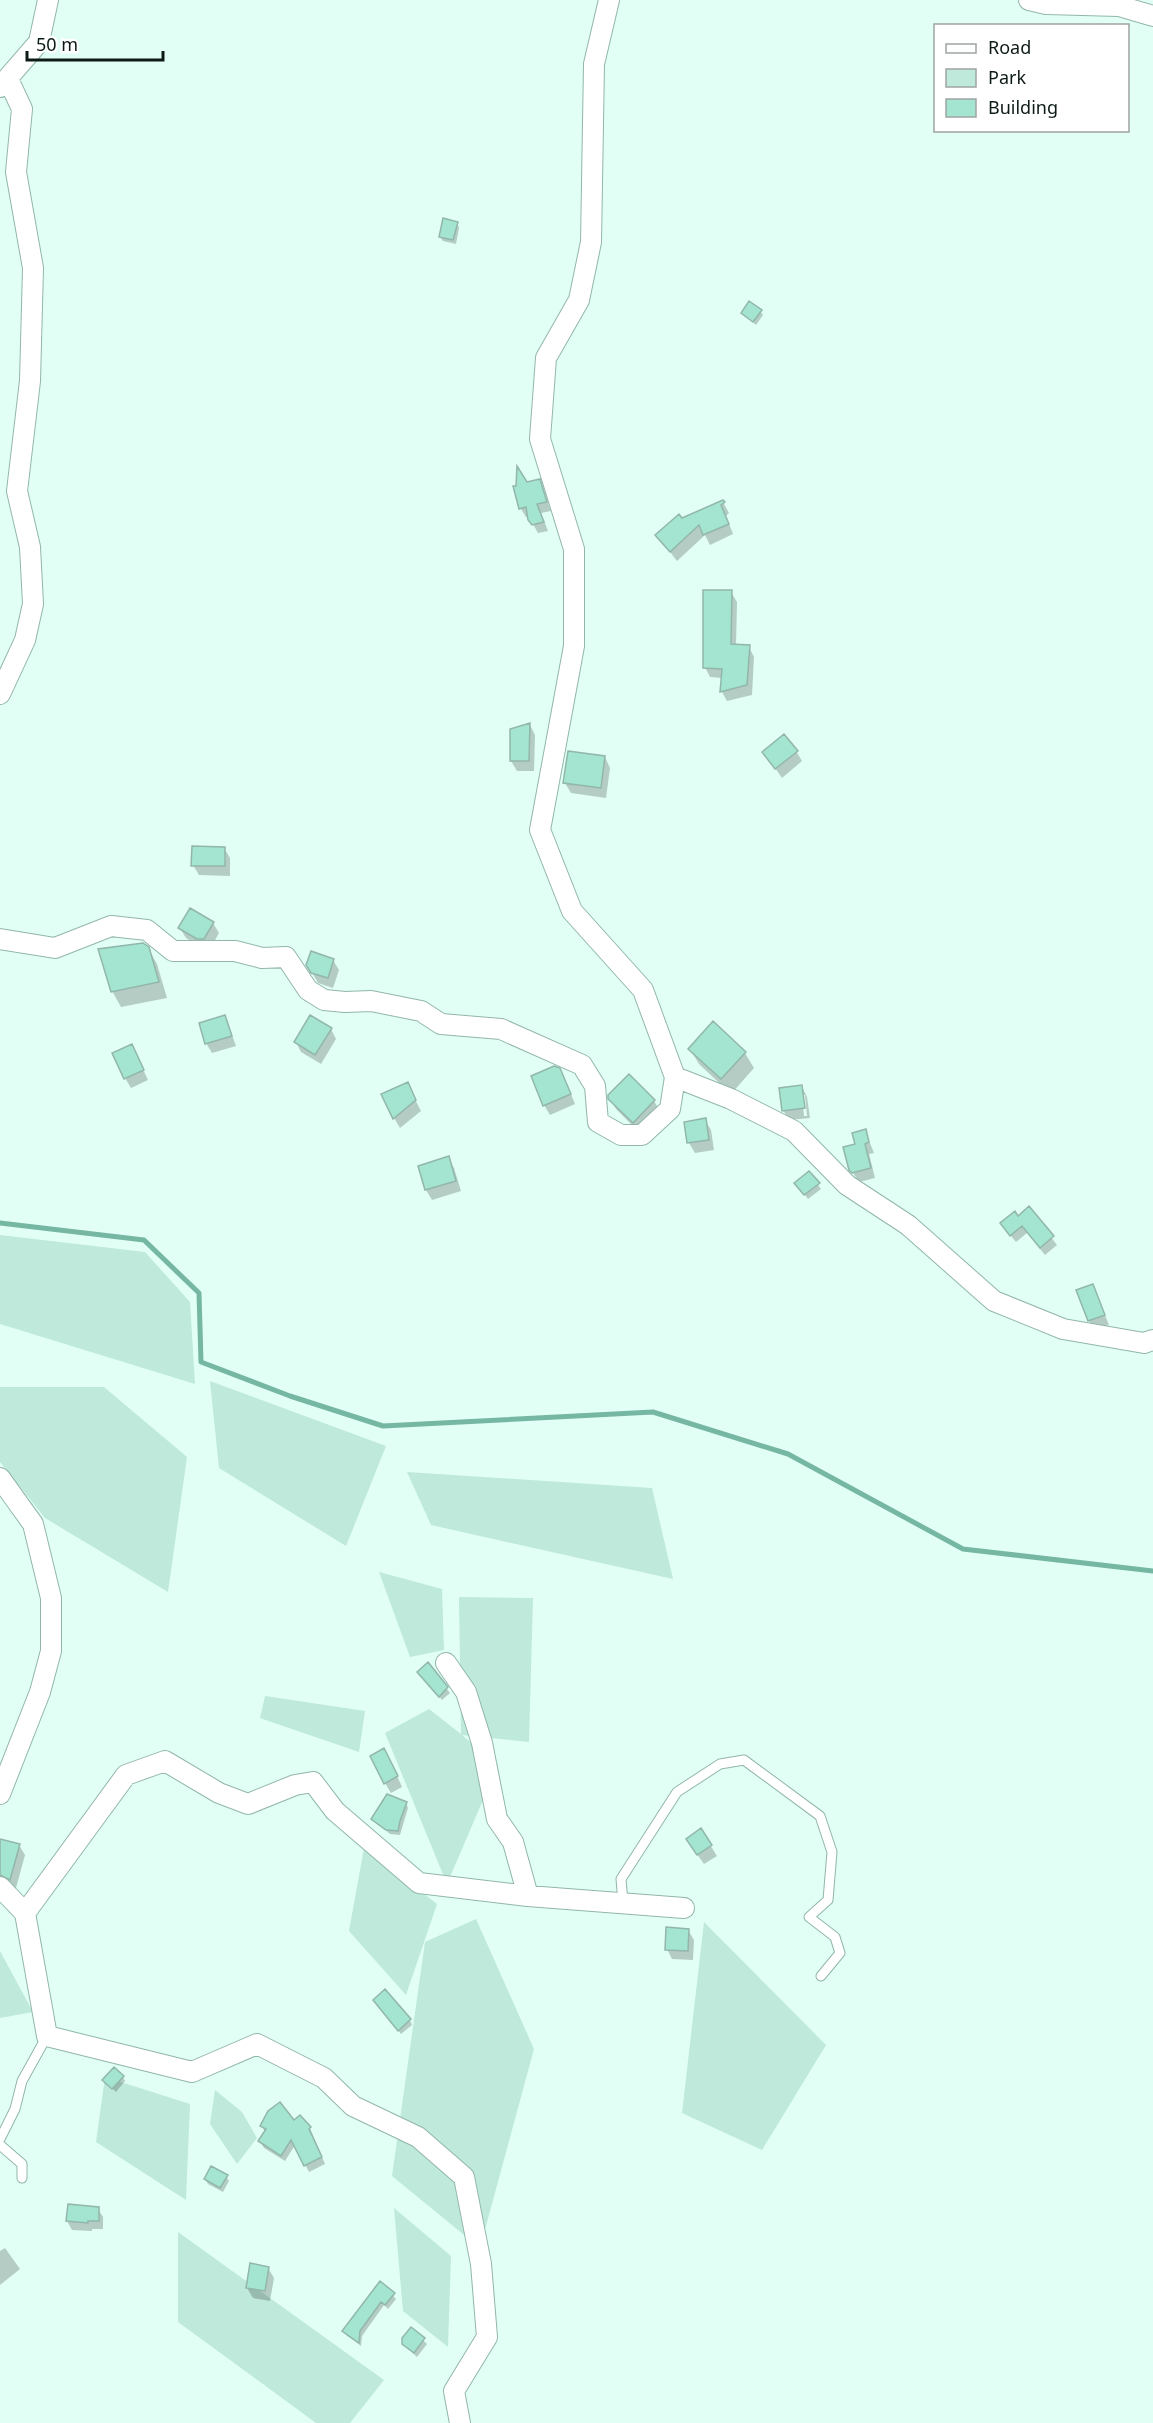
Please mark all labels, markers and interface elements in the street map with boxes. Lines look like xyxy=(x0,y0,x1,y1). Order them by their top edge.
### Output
scale bar xyxy=(27,24,164,62)
legend xyxy=(934,24,1129,132)
text: 50 m xyxy=(36,32,78,56)
text: Road xyxy=(988,35,1031,59)
text: Park xyxy=(988,65,1026,89)
text: Building xyxy=(988,95,1058,119)

